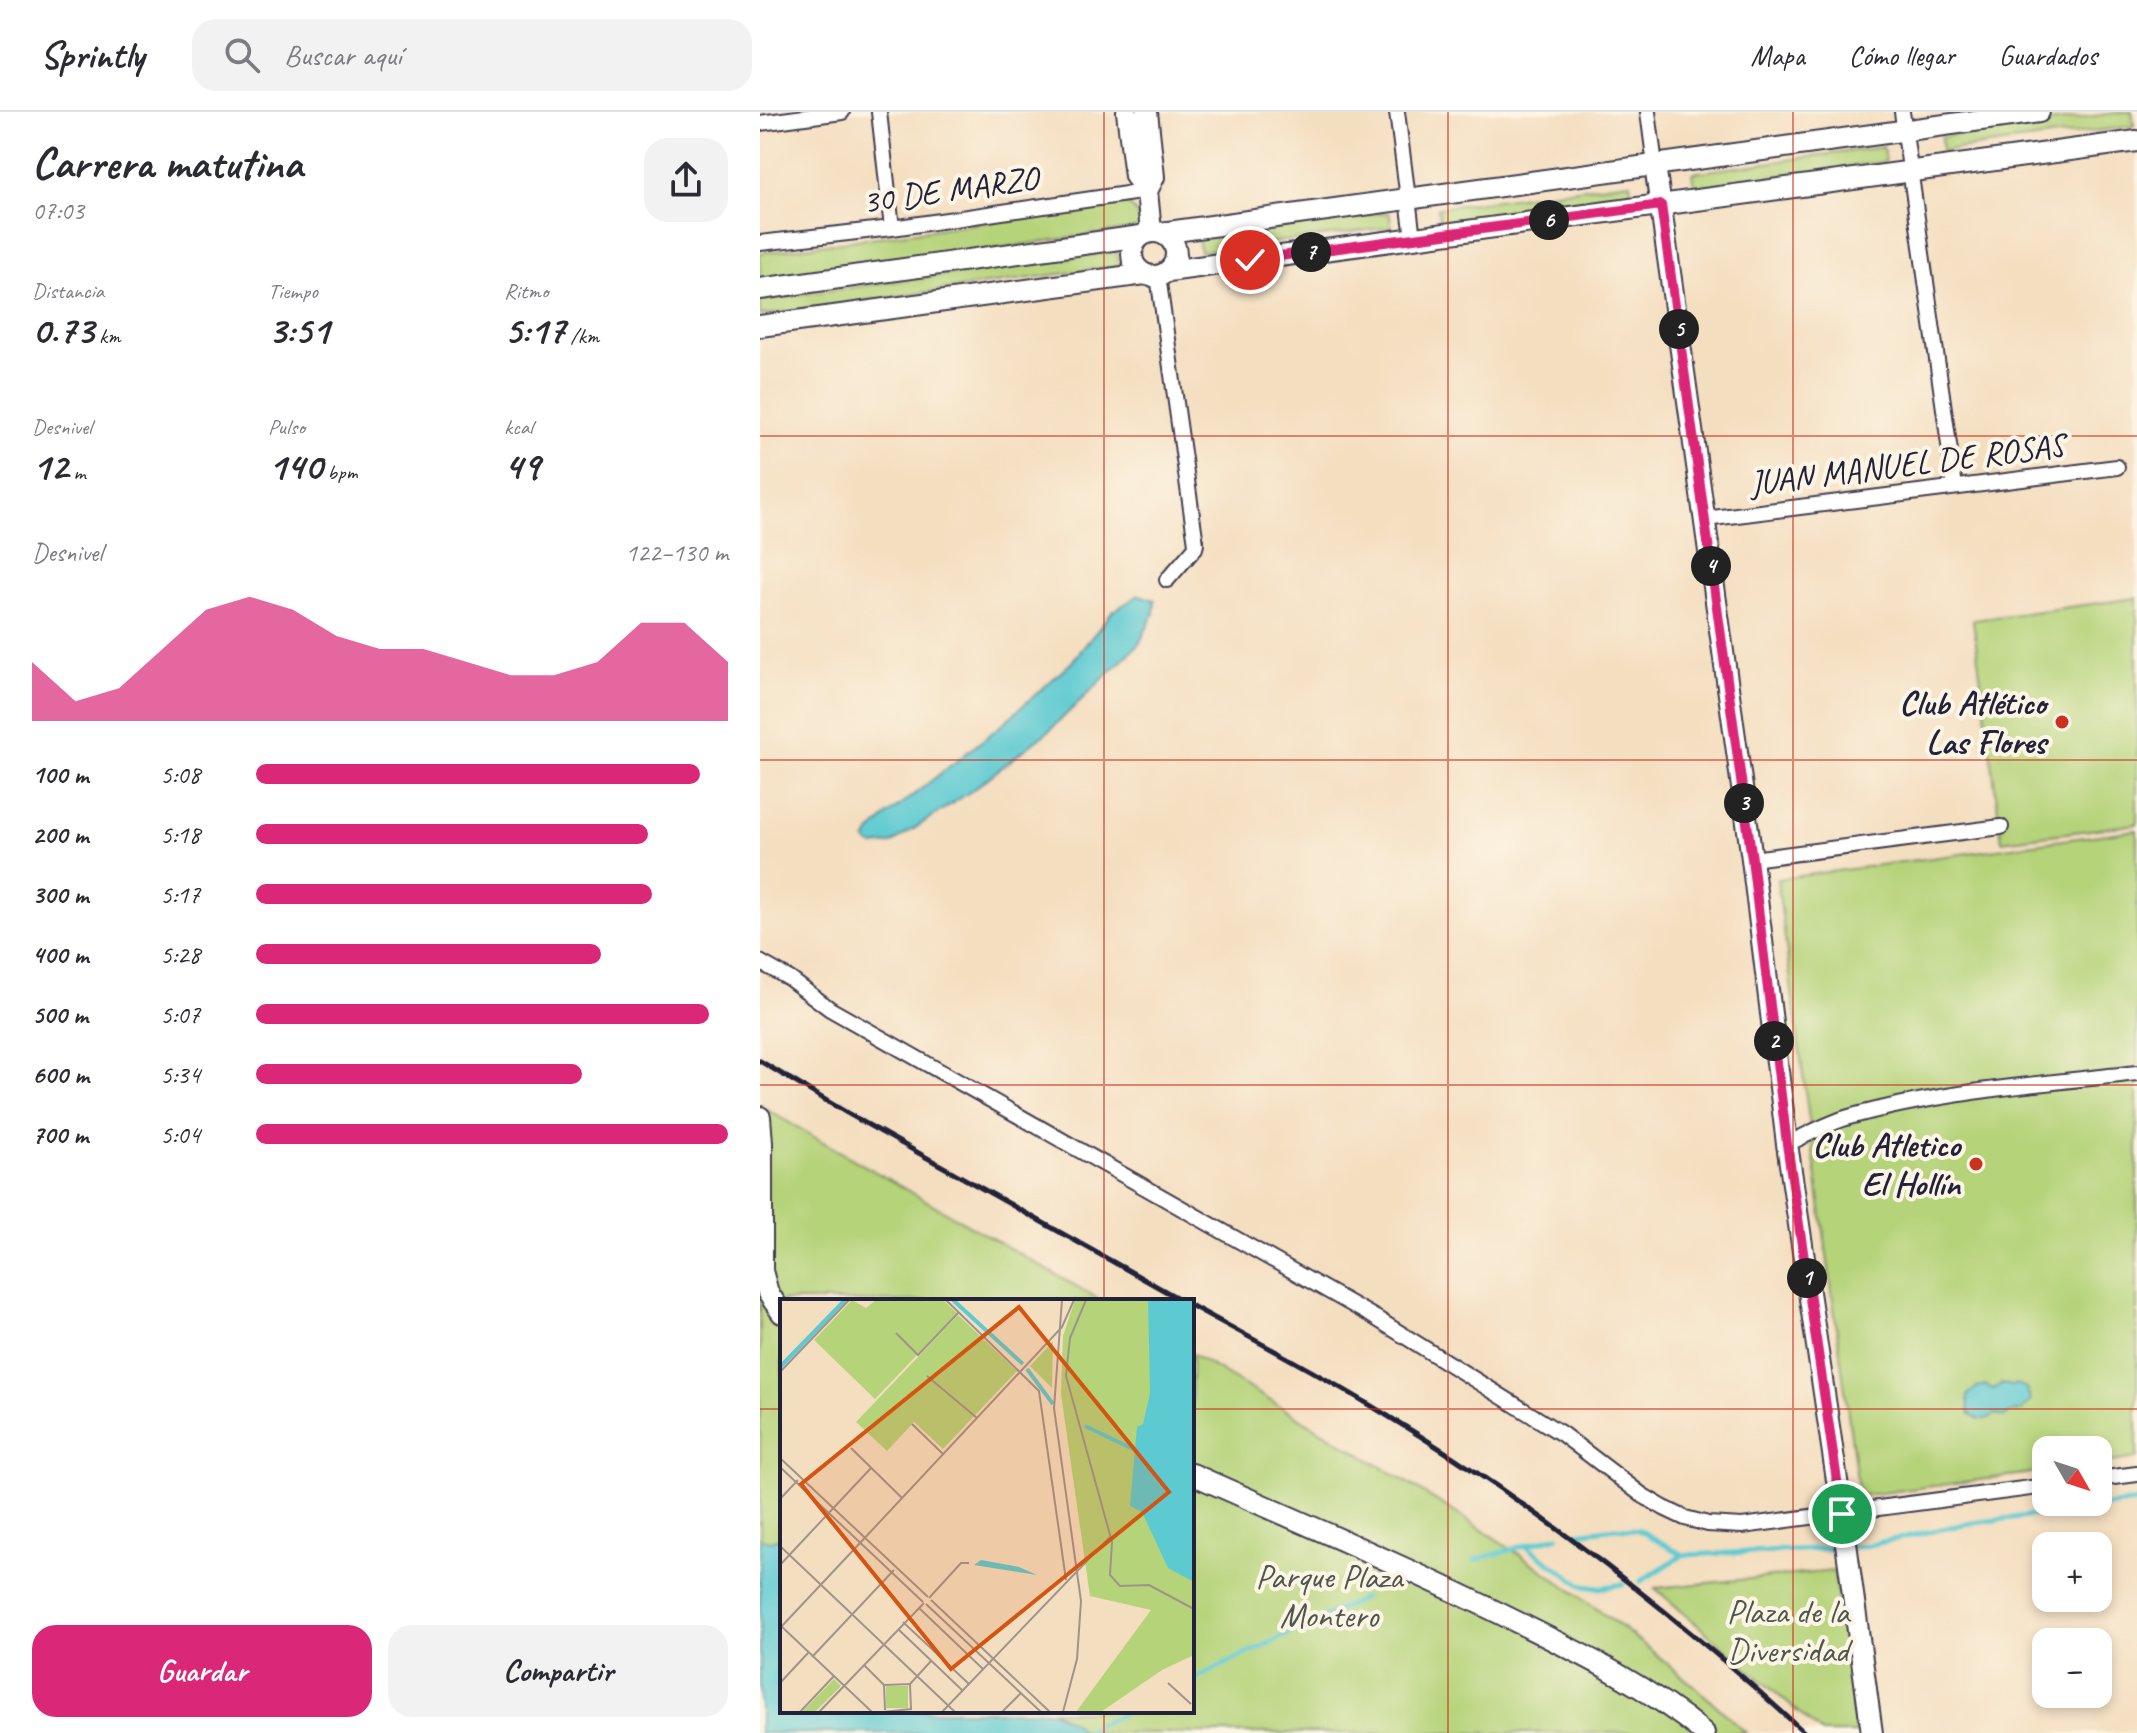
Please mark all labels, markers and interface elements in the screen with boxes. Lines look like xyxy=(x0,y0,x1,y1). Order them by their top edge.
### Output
search box xyxy=(192,19,752,91)
text: Sprintly xyxy=(40,32,144,79)
icon: search xyxy=(220,33,264,77)
text: Buscar aquí xyxy=(284,36,402,74)
text: Mapa xyxy=(1750,38,1805,73)
text: Cómo llegar xyxy=(1849,38,1955,73)
text: Guardados xyxy=(1999,38,2097,73)
text: Carrera matutina xyxy=(32,136,302,191)
button: share xyxy=(644,138,728,222)
street label: 30 DE MARZO xyxy=(860,155,1044,223)
text: 07:03 xyxy=(32,194,84,227)
pin: 6 xyxy=(1529,200,1569,240)
text: 6 xyxy=(1544,206,1554,234)
pin xyxy=(1216,226,1284,294)
pin: 7 xyxy=(1291,232,1331,272)
icon: check xyxy=(1228,238,1272,282)
text: 7 xyxy=(1306,238,1316,266)
text: Distancia xyxy=(32,277,104,305)
text: Tiempo xyxy=(268,277,318,305)
text: Ritmo xyxy=(504,277,548,305)
text: 0.73 xyxy=(32,305,94,355)
text: 3:51 xyxy=(268,305,329,355)
text: 5:17 xyxy=(504,305,565,355)
pin: 5 xyxy=(1659,309,1699,349)
text: 5 xyxy=(1674,315,1684,343)
text: km xyxy=(94,322,121,350)
text: /km xyxy=(565,322,599,350)
text: Desnivel xyxy=(32,413,92,441)
text: Pulso xyxy=(268,413,305,441)
text: kcal xyxy=(504,413,533,441)
street label: JUAN MANUEL DE ROSAS xyxy=(1745,422,2071,504)
text: 12 xyxy=(32,441,68,491)
text: 140 xyxy=(268,441,322,491)
text: 49 xyxy=(504,441,540,491)
text: m xyxy=(68,458,86,486)
text: bpm xyxy=(322,458,358,486)
text: Desnivel xyxy=(32,536,103,569)
text: 122–130 m xyxy=(625,536,728,569)
pin: 4 xyxy=(1691,546,1731,586)
text: 4 xyxy=(1706,552,1716,580)
place label: Club Atlético Las Flores xyxy=(1899,681,2050,763)
marker: Club Atlético Las Flores xyxy=(2053,713,2071,731)
text: 100 m xyxy=(32,758,88,791)
text: 5:08 xyxy=(160,758,200,791)
pin: 3 xyxy=(1724,783,1764,823)
text: 3 xyxy=(1739,789,1749,817)
text: 200 m xyxy=(32,818,88,851)
text: 5:18 xyxy=(160,818,200,851)
text: 300 m xyxy=(32,878,88,911)
text: 5:17 xyxy=(160,878,200,911)
text: 400 m xyxy=(32,938,88,971)
text: 5:28 xyxy=(160,938,200,971)
text: 500 m xyxy=(32,998,88,1031)
text: 5:07 xyxy=(160,998,200,1031)
pin: 2 xyxy=(1754,1021,1794,1061)
text: 2 xyxy=(1769,1027,1779,1055)
text: 600 m xyxy=(32,1058,89,1091)
text: 5:34 xyxy=(160,1058,200,1091)
text: 700 m xyxy=(32,1118,88,1151)
text: 5:04 xyxy=(160,1118,200,1151)
place label: Club Atletico El Hollín xyxy=(1812,1123,1963,1205)
marker: Club Atletico El Hollín xyxy=(1967,1155,1985,1173)
pin: 1 xyxy=(1787,1258,1827,1298)
text: 1 xyxy=(1802,1264,1812,1292)
inset map xyxy=(780,1299,1194,1713)
north arrow xyxy=(2032,1436,2112,1516)
map controls xyxy=(2032,1436,2112,1708)
pin xyxy=(1808,1480,1876,1548)
icon: arrive xyxy=(1820,1492,1864,1536)
button: + xyxy=(2032,1532,2112,1612)
park label: Parque Plaza Montero xyxy=(1256,1555,1405,1637)
park label: Plaza de la Diversidad xyxy=(1727,1590,1854,1672)
button: Guardar xyxy=(32,1625,372,1717)
button: Compartir xyxy=(388,1625,728,1717)
button: − xyxy=(2032,1628,2112,1708)

